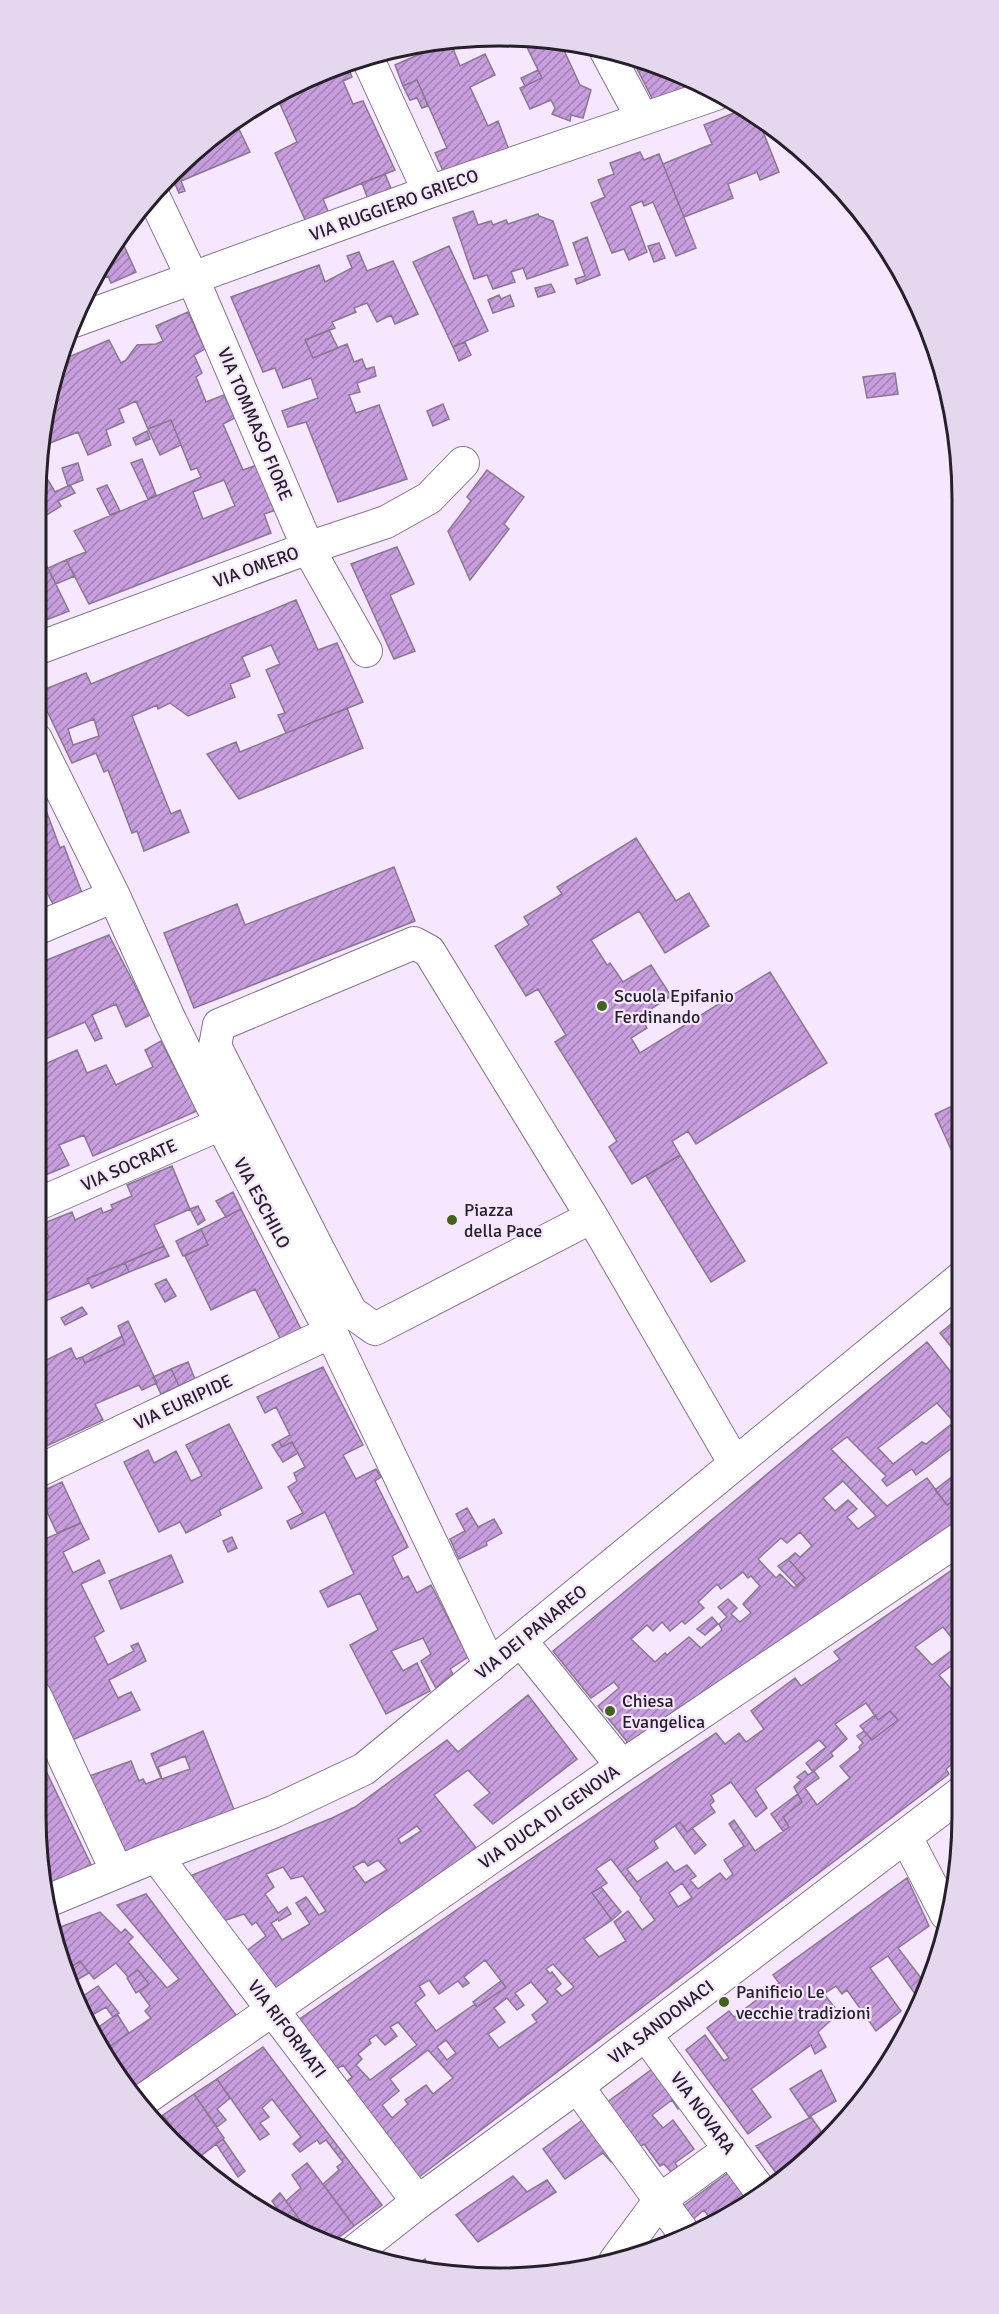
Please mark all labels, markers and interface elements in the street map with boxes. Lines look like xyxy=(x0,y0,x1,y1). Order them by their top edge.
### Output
street label: VIA RUGGIERO GRIECO xyxy=(306,164,482,246)
street label: VIA TOMMASO FIORE xyxy=(213,344,297,504)
street label: VIA OMERO xyxy=(210,541,302,593)
place label: Scuola Epifanio Ferdinando xyxy=(614,985,734,1028)
marker: Scuola Epifanio Ferdinando xyxy=(595,999,609,1013)
street label: VIA SOCRATE xyxy=(77,1134,181,1196)
street label: VIA ESCHILO xyxy=(229,1154,295,1252)
place label: Piazza della Pace xyxy=(464,1199,542,1242)
marker: Piazza della Pace xyxy=(445,1213,459,1227)
street label: VIA EURIPIDE xyxy=(130,1370,236,1434)
street label: VIA DEI PANAREO xyxy=(471,1580,591,1684)
place label: Chiesa Evangelica xyxy=(622,1690,705,1733)
marker: Chiesa Evangelica xyxy=(603,1704,617,1718)
street label: VIA DUCA DI GENOVA xyxy=(474,1760,624,1874)
street label: VIA SANDONACI xyxy=(604,1975,718,2069)
street label: VIA RIFORMATI xyxy=(243,1976,331,2082)
place label: Panificio Le vecchie tradizioni xyxy=(736,1981,871,2024)
marker: Panificio Le vecchie tradizioni xyxy=(717,1995,731,2009)
street label: VIA NOVARA xyxy=(666,2067,740,2159)

